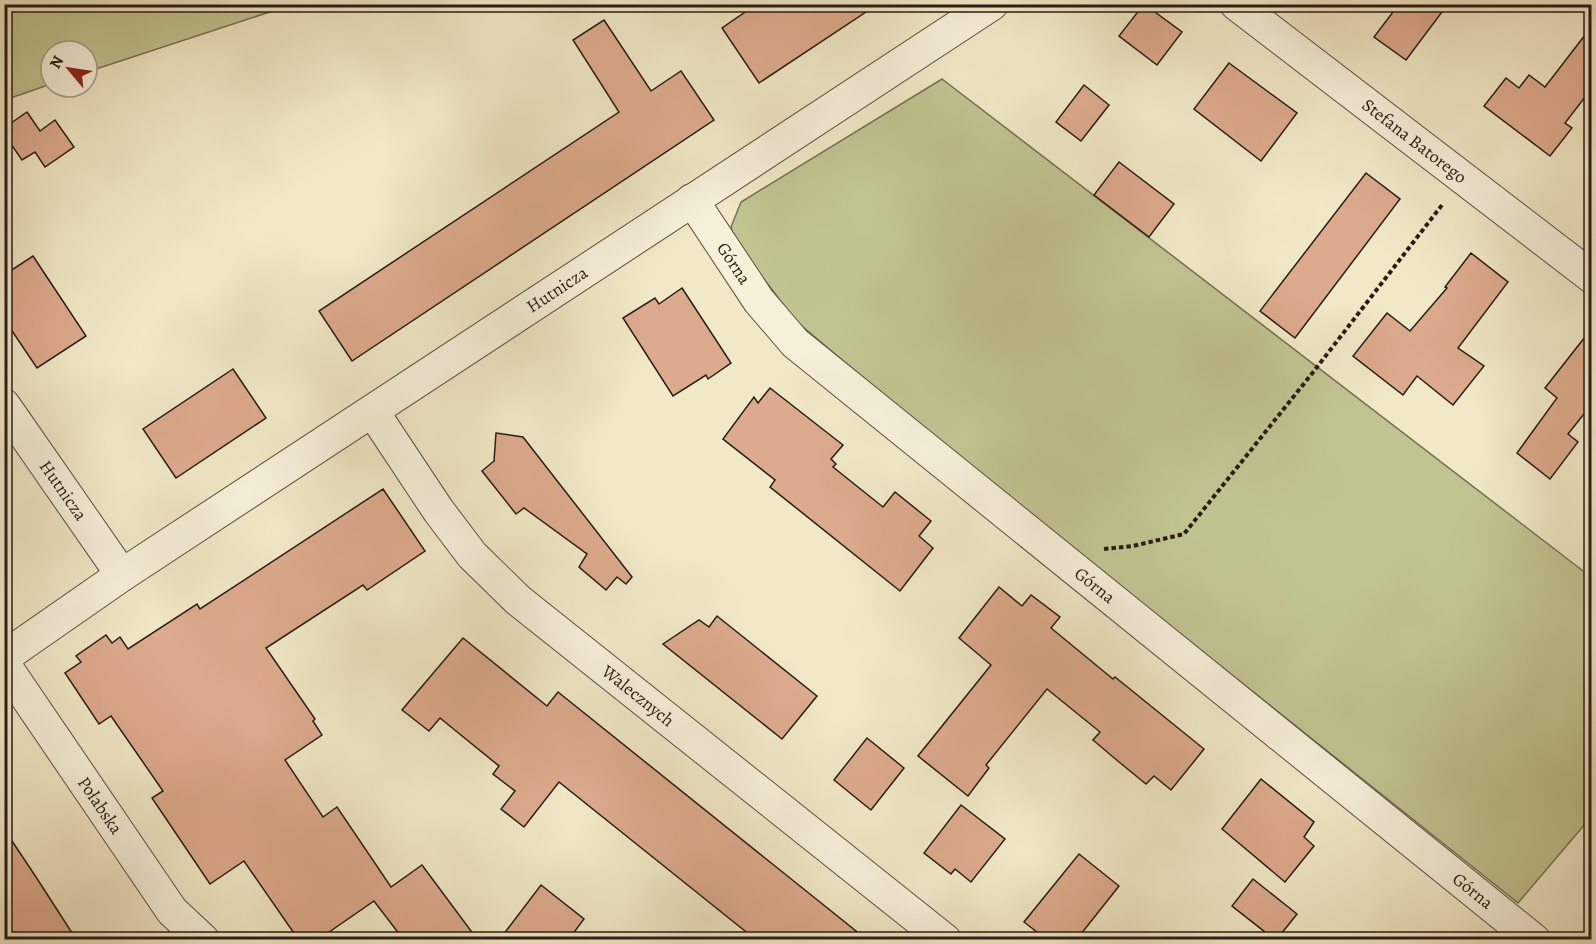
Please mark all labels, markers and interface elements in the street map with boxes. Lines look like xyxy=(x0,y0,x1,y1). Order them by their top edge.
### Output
north arrow xyxy=(39,39,99,99)
text: N xyxy=(44,51,69,73)
street label: Stefana Batorego xyxy=(1357,93,1472,189)
street label: Górna xyxy=(711,238,757,290)
street label: Hutnicza xyxy=(522,260,593,318)
street label: Hutnicza xyxy=(34,455,93,526)
street label: Górna xyxy=(1070,562,1121,609)
street label: Walecznych xyxy=(596,659,680,732)
street label: Połabska xyxy=(72,772,129,839)
street label: Górna xyxy=(1448,867,1499,915)

